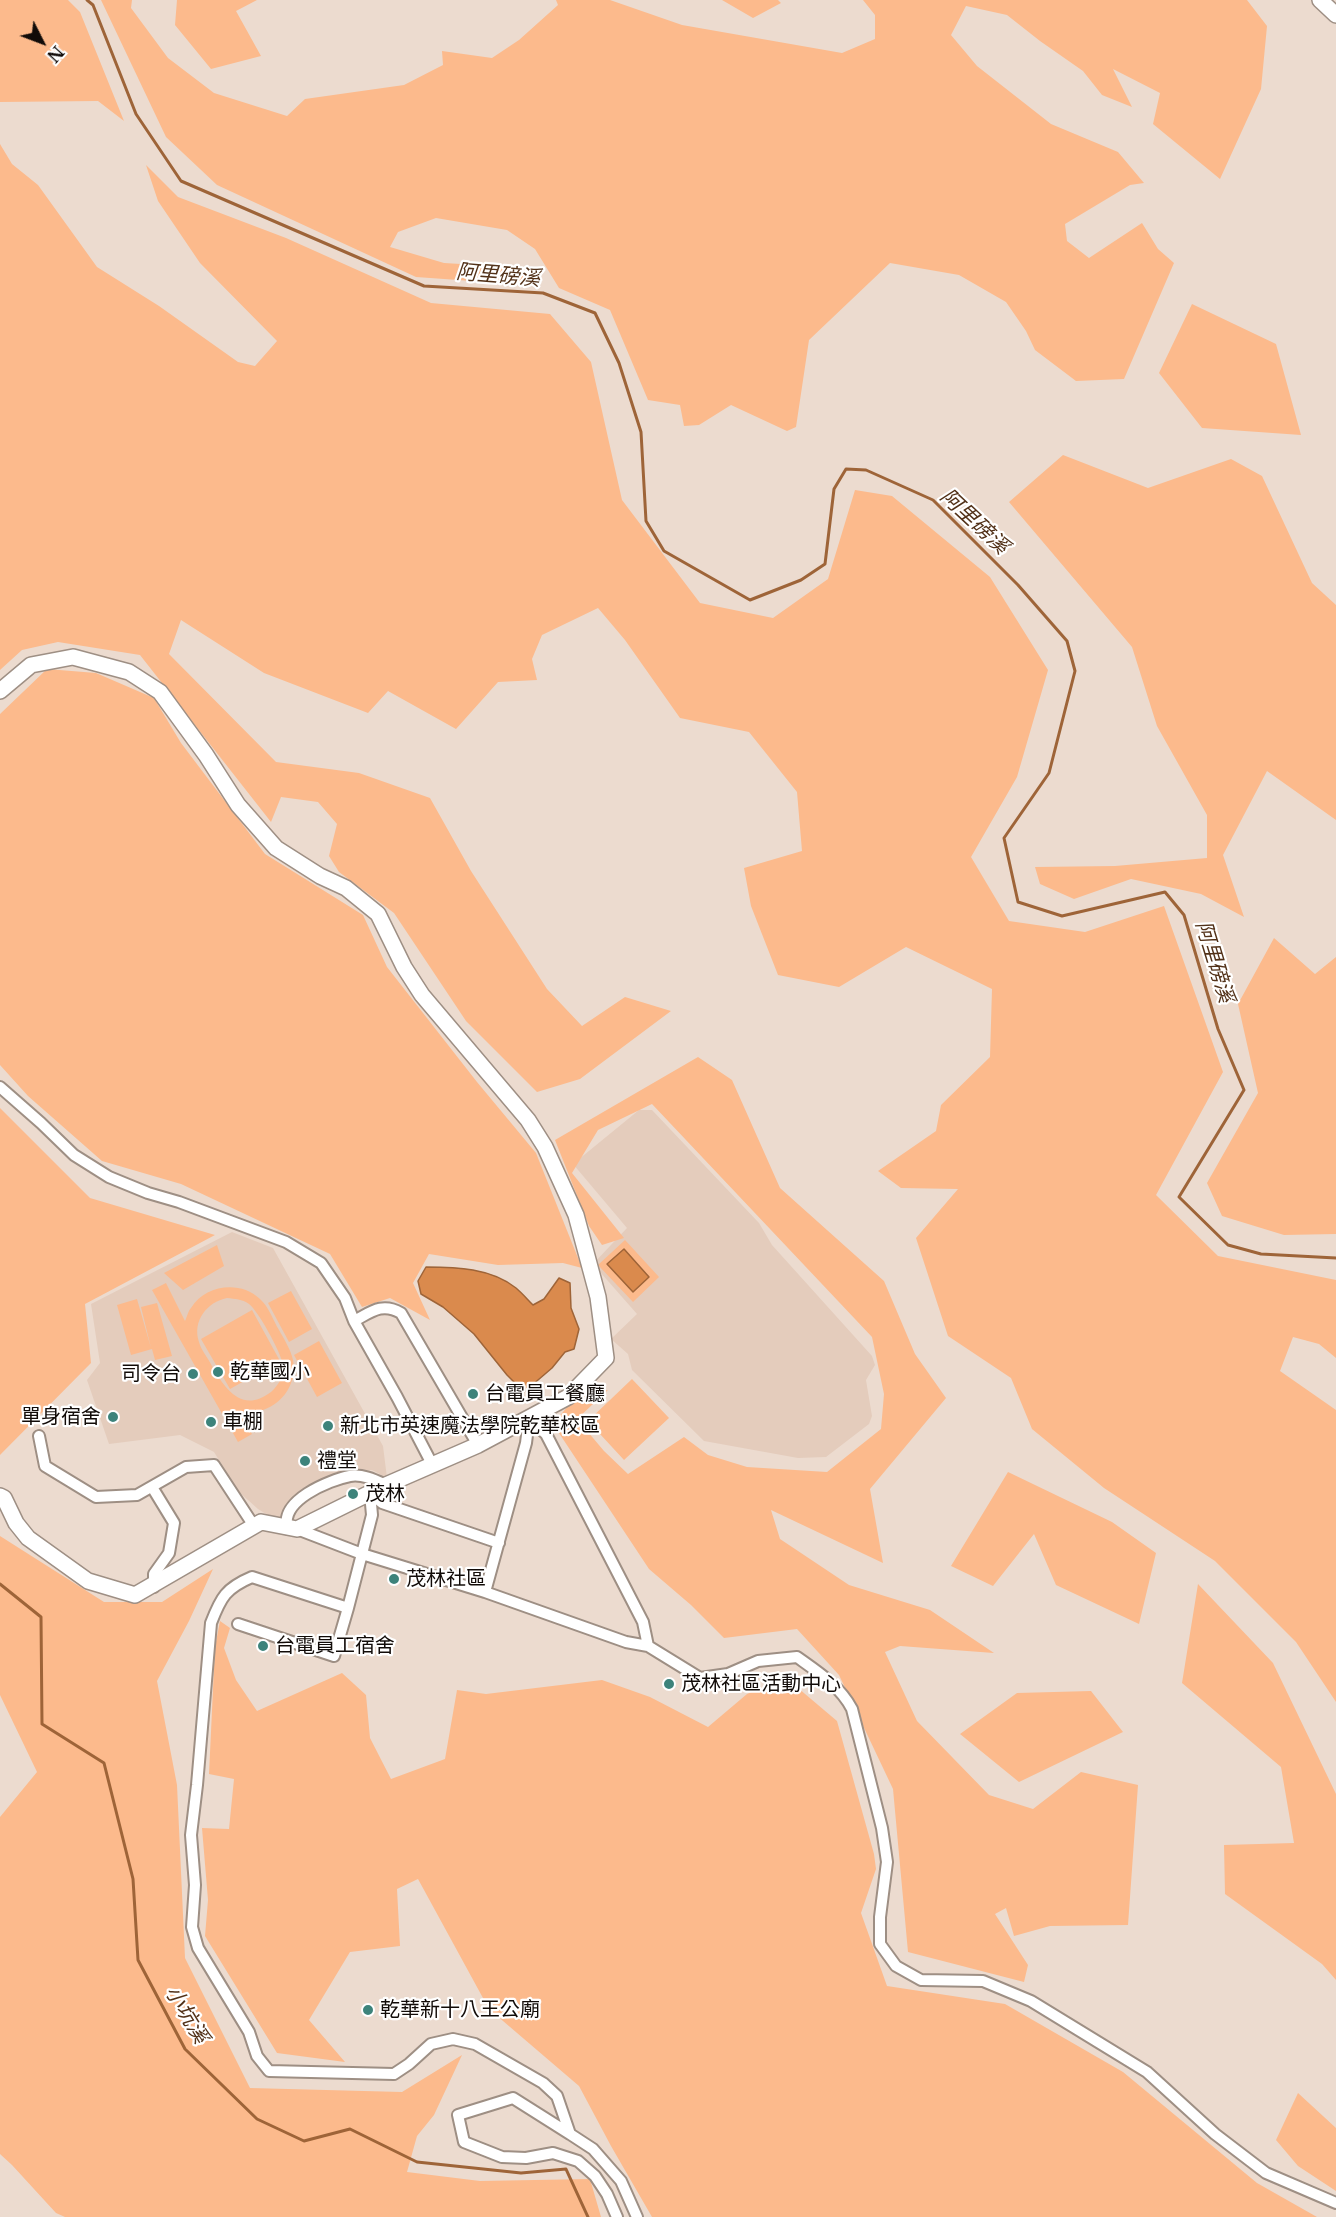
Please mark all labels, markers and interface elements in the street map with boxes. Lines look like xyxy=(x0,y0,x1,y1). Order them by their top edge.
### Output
north arrow xyxy=(12,12,72,72)
text: N xyxy=(43,42,68,66)
water label: 阿里磅溪 xyxy=(455,260,541,292)
water label: 阿里磅溪 xyxy=(935,484,1013,560)
water label: 阿里磅溪 xyxy=(1190,918,1238,1006)
place label: 乾華國小 xyxy=(230,1360,310,1384)
place label: 司令台 xyxy=(121,1362,181,1386)
marker: 乾華國小 xyxy=(211,1365,225,1379)
marker: 司令台 xyxy=(186,1367,200,1381)
place label: 台電員工餐廳 xyxy=(485,1382,605,1406)
marker: 台電員工餐廳 xyxy=(466,1387,480,1401)
place label: 單身宿舍 xyxy=(21,1405,101,1429)
marker: 單身宿舍 xyxy=(106,1410,120,1424)
place label: 車棚 xyxy=(223,1410,263,1434)
place label: 新北市英速魔法學院乾華校區 xyxy=(340,1414,600,1438)
marker: 車棚 xyxy=(204,1415,218,1429)
marker: 新北市英速魔法學院乾華校區 xyxy=(321,1419,335,1433)
place label: 禮堂 xyxy=(317,1449,357,1473)
marker: 禮堂 xyxy=(298,1454,312,1468)
place label: 茂林 xyxy=(365,1482,405,1506)
marker: 茂林 xyxy=(346,1487,360,1501)
place label: 茂林社區 xyxy=(406,1567,486,1591)
marker: 茂林社區 xyxy=(387,1572,401,1586)
place label: 台電員工宿舍 xyxy=(275,1634,395,1658)
marker: 台電員工宿舍 xyxy=(256,1639,270,1653)
place label: 茂林社區活動中心 xyxy=(681,1672,841,1696)
marker: 茂林社區活動中心 xyxy=(662,1677,676,1691)
water label: 小坑溪 xyxy=(159,1982,213,2048)
place label: 乾華新十八王公廟 xyxy=(380,1998,540,2022)
marker: 乾華新十八王公廟 xyxy=(361,2003,375,2017)

